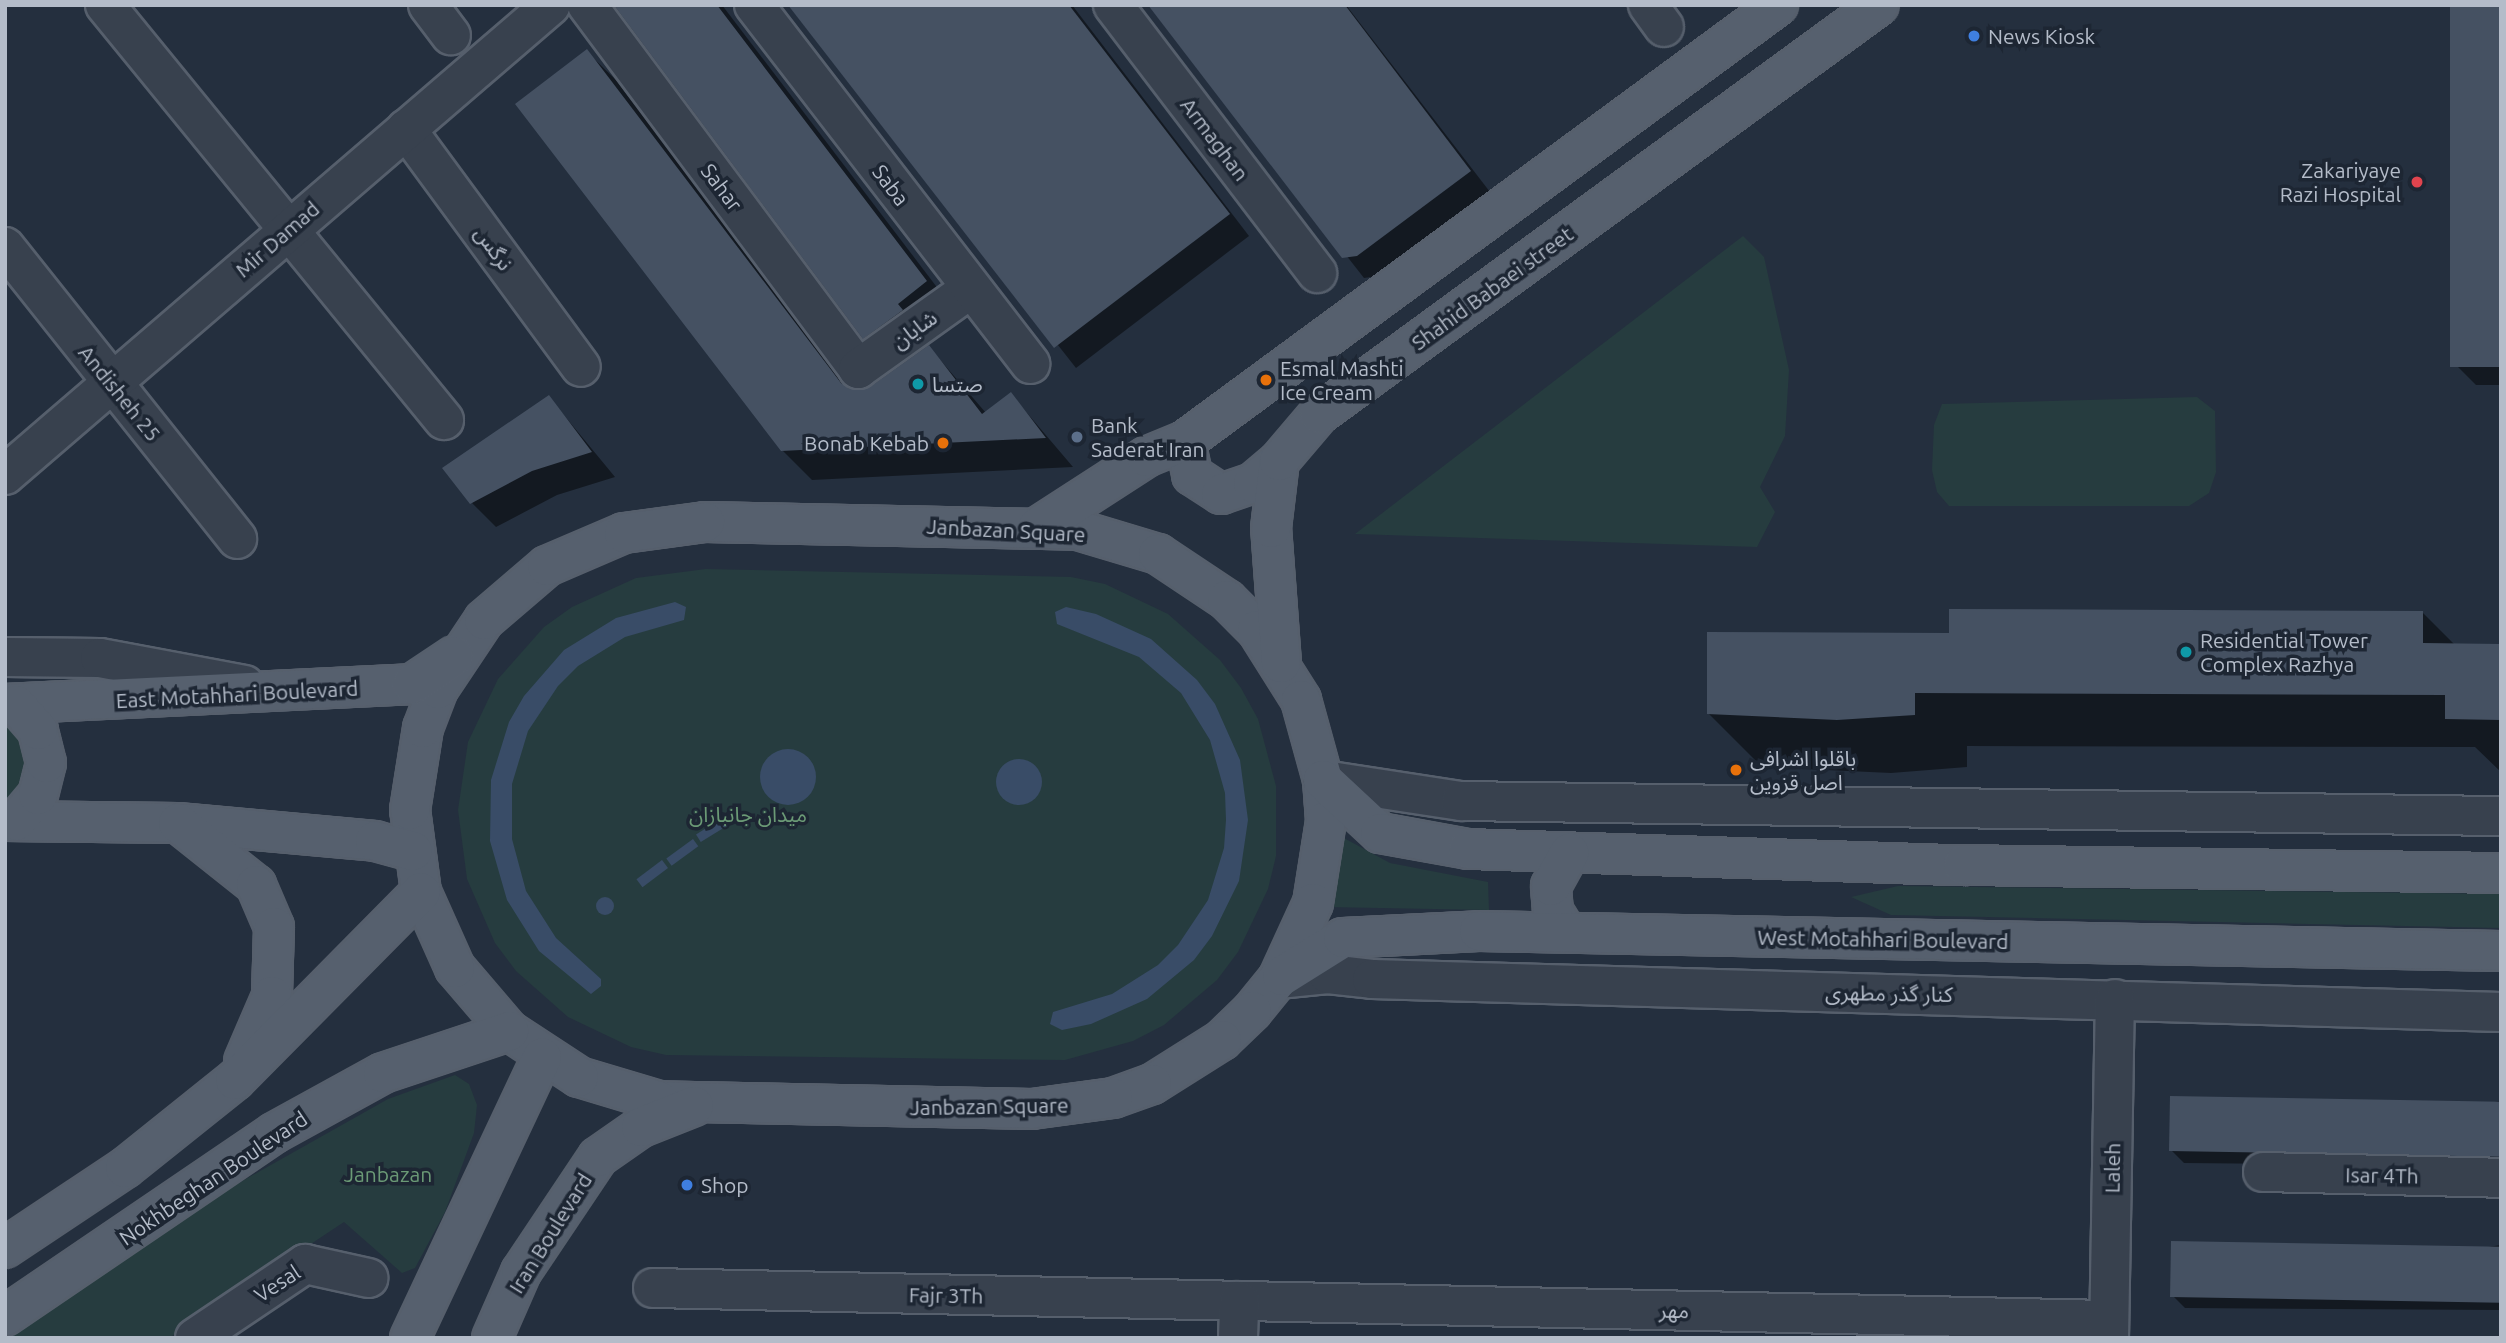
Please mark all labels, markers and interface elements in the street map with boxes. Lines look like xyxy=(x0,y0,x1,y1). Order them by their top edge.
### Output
place label: News Kiosk xyxy=(1988,23,2095,49)
marker: News Kiosk xyxy=(1966,28,1982,44)
street label: Armaghan xyxy=(1176,93,1254,185)
place label: Zakariyaye Razi Hospital xyxy=(2280,157,2401,207)
street label: Sahar xyxy=(696,158,748,216)
street label: Saba xyxy=(867,159,915,211)
marker: Zakariyaye Razi Hospital xyxy=(2407,172,2427,192)
street label: Mir Damad xyxy=(230,196,324,282)
street label: نرگس xyxy=(470,221,518,275)
street label: Shahid Babaei street xyxy=(1406,221,1578,355)
street label: شایان xyxy=(887,305,941,353)
street label: Andisheh 25 xyxy=(74,340,166,446)
place label: Esmal Mashti Ice Cream xyxy=(1280,355,1404,405)
place label: صتسا xyxy=(932,371,983,397)
marker: Esmal Mashti Ice Cream xyxy=(1258,372,1274,388)
marker: صتسا xyxy=(910,376,926,392)
place label: Bank Saderat Iran xyxy=(1091,412,1205,462)
marker: Bank Saderat Iran xyxy=(1069,429,1085,445)
place label: Bonab Kebab xyxy=(804,430,929,456)
marker: Bonab Kebab xyxy=(935,435,951,451)
street label: Janbazan Square xyxy=(926,513,1086,547)
place label: Residential Tower Complex Razhya xyxy=(2200,627,2368,677)
marker: Residential Tower Complex Razhya xyxy=(2178,644,2194,660)
street label: East Motahhari Boulevard xyxy=(115,675,359,713)
place label: باقلوا اشرافی اصل قزوین xyxy=(1750,745,1856,795)
marker: باقلوا اشرافی اصل قزوین xyxy=(1728,762,1744,778)
park label: میدان جانبازان xyxy=(689,801,807,827)
street label: West Motahhari Boulevard xyxy=(1757,924,2009,954)
street label: کنار گذر مطهری xyxy=(1825,979,1953,1007)
street label: Janbazan Square xyxy=(909,1092,1069,1120)
street label: Nokhbeghan Boulevard xyxy=(114,1106,312,1250)
street label: Laleh xyxy=(2099,1142,2125,1194)
park label: Janbazan xyxy=(344,1161,432,1187)
street label: Isar 4Th xyxy=(2345,1162,2419,1188)
street label: Iran Boulevard xyxy=(503,1168,597,1298)
place label: Shop xyxy=(701,1172,749,1198)
marker: Shop xyxy=(679,1177,695,1193)
street label: Vesal xyxy=(249,1259,305,1307)
street label: Fajr 3Th xyxy=(909,1282,983,1308)
street label: مهر xyxy=(1659,1297,1689,1323)

